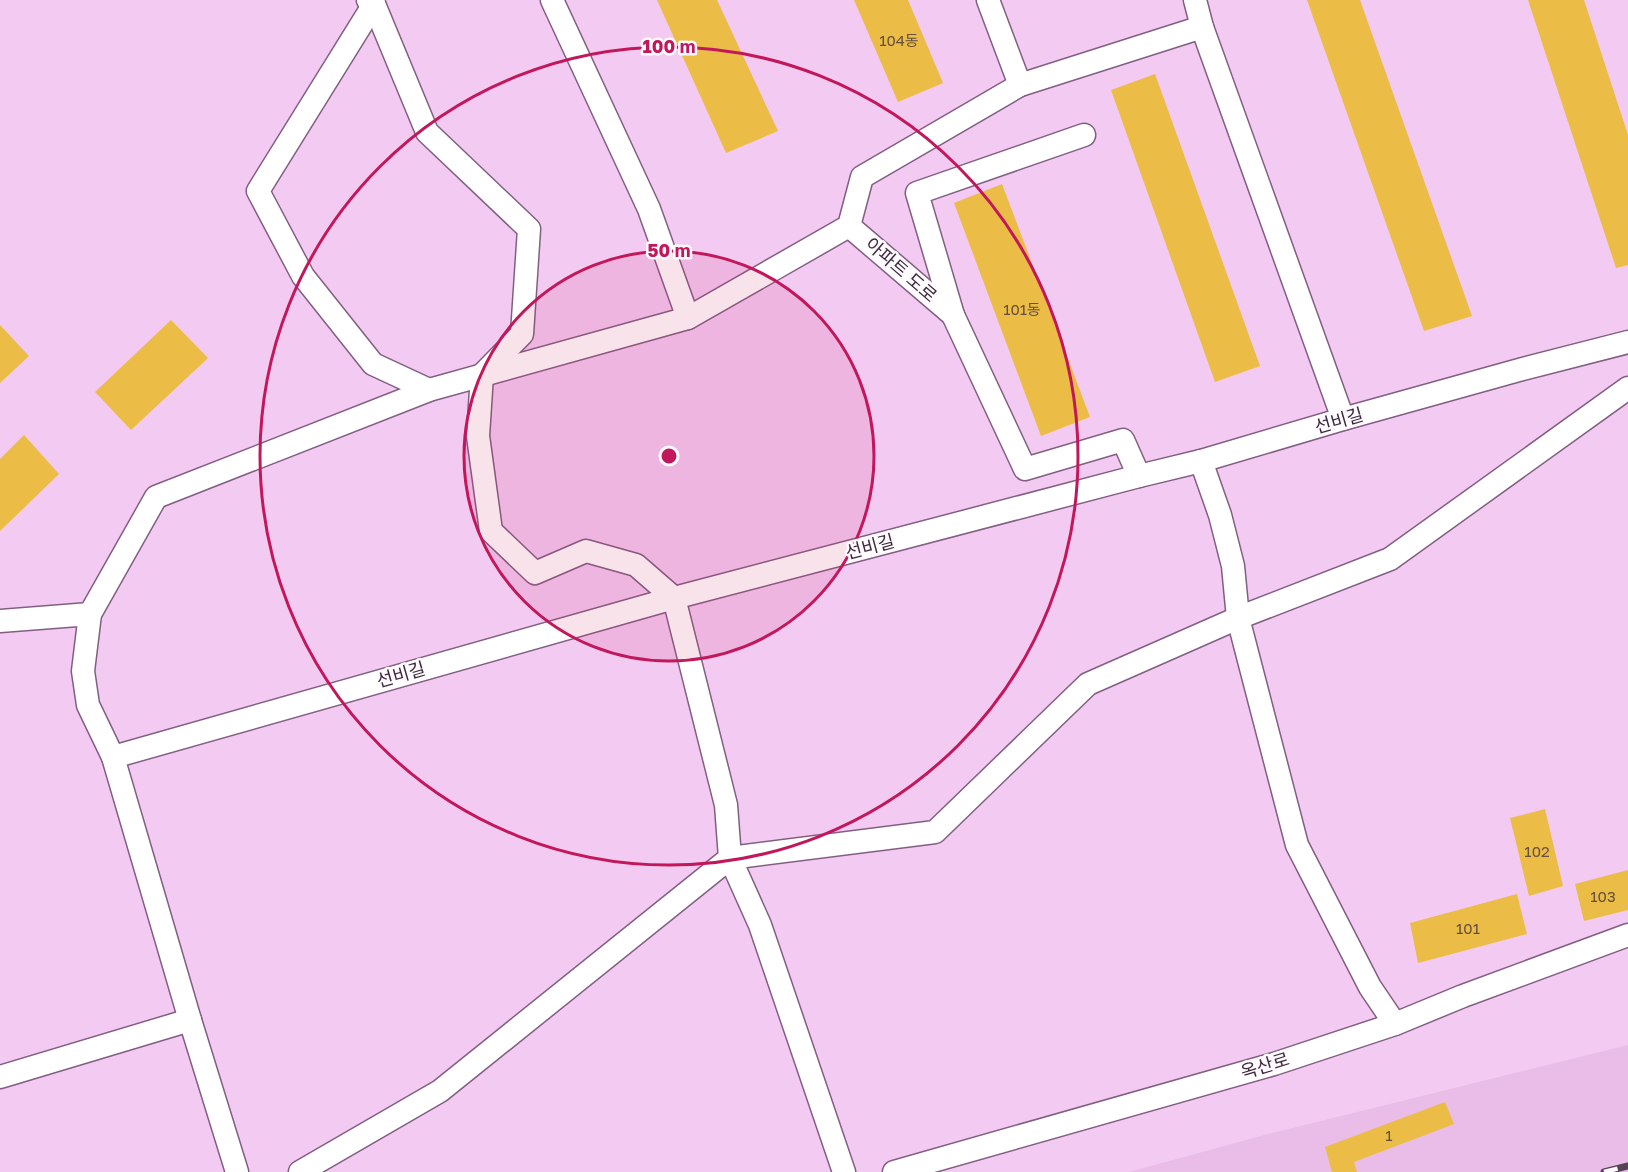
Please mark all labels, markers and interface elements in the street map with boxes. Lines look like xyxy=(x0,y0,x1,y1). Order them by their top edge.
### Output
house number: 104동 xyxy=(879,31,919,49)
text: 100 m xyxy=(643,35,695,57)
street label: 아파트 도로 xyxy=(861,232,942,306)
text: 50 m xyxy=(648,239,690,261)
house number: 101동 xyxy=(1003,300,1041,318)
street label: 선비길 xyxy=(1312,403,1366,437)
centre of rings xyxy=(659,446,679,466)
street label: 선비길 xyxy=(843,529,897,563)
street label: 선비길 xyxy=(374,657,428,691)
house number: 102 xyxy=(1524,842,1550,860)
house number: 103 xyxy=(1590,887,1616,905)
house number: 101 xyxy=(1456,919,1480,937)
street label: 옥산로 xyxy=(1238,1047,1292,1083)
house number: 1 xyxy=(1385,1126,1393,1144)

